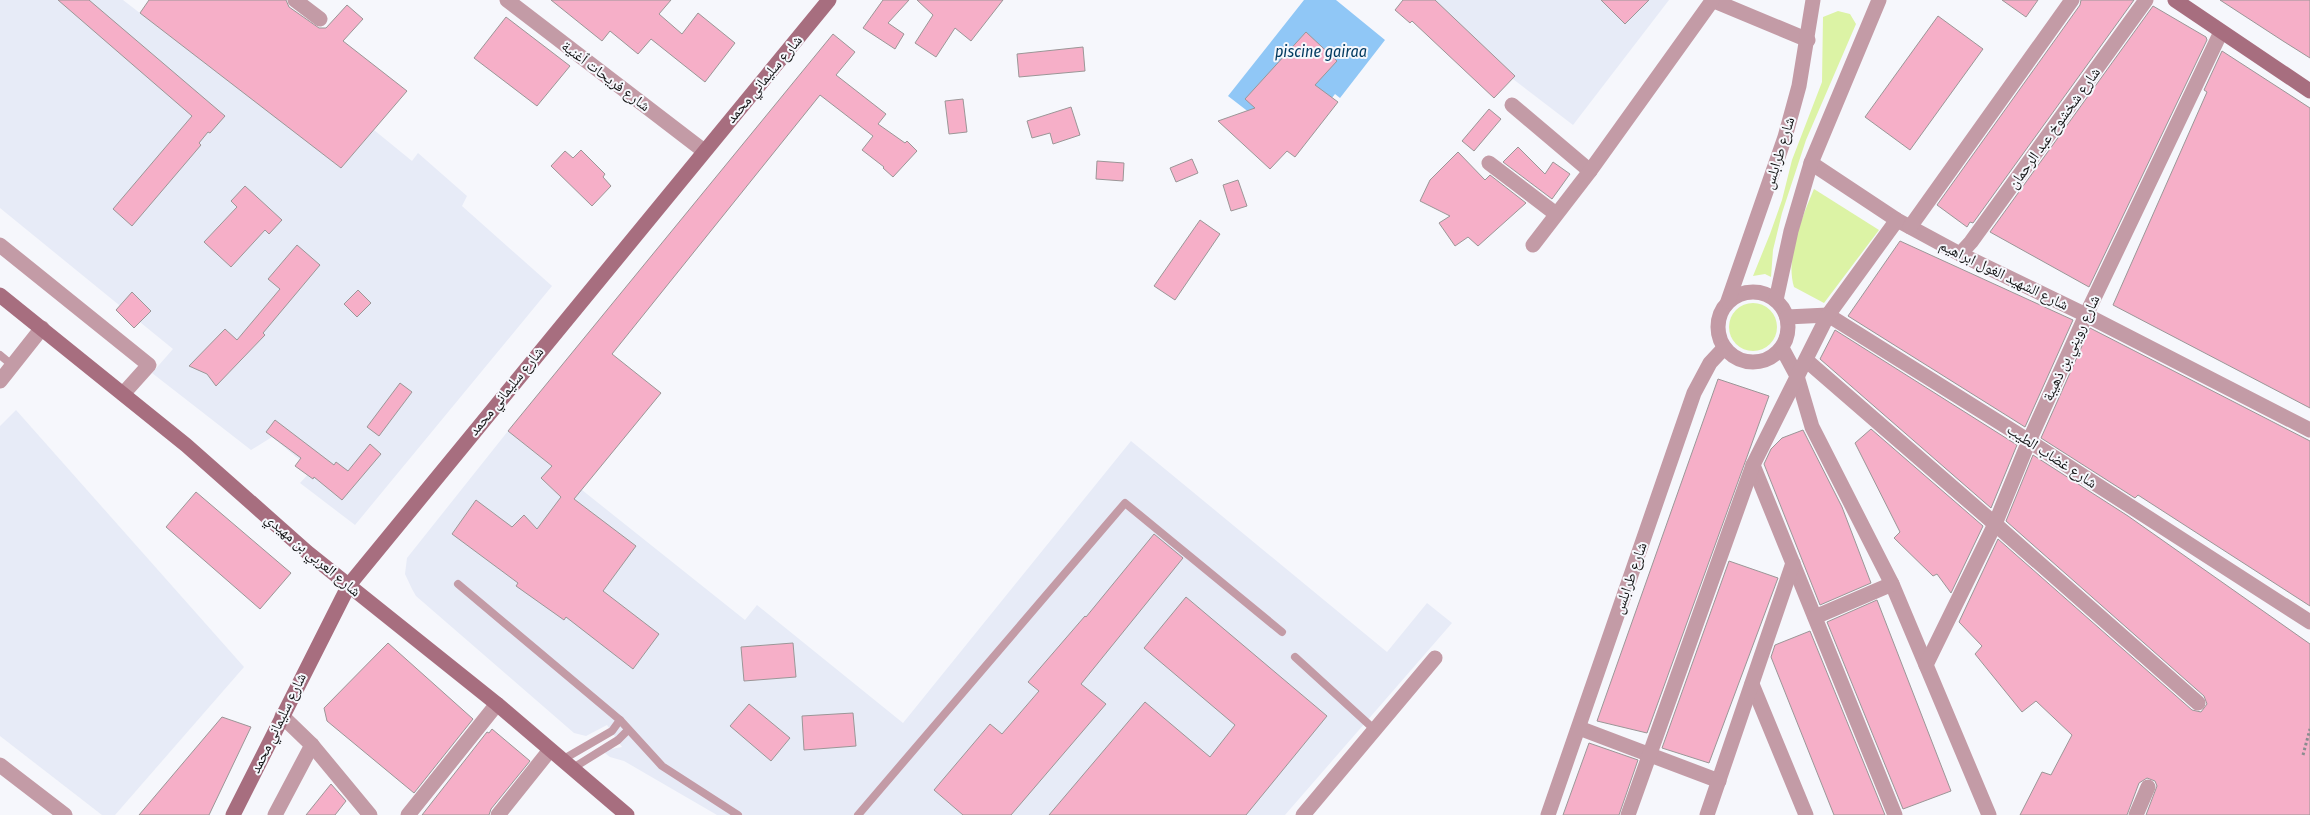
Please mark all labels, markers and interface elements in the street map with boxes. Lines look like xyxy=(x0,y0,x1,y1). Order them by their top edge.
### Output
street label: شارع سليماني محمد xyxy=(722,31,808,128)
street label: شارع فريحات ٱغنية xyxy=(558,37,654,116)
water label: piscine gairaa xyxy=(1275,42,1367,61)
street label: شارع شخشوخ عبد الرحمان xyxy=(2004,64,2105,193)
street label: شارع طرابلس xyxy=(1759,115,1800,192)
street label: شارع الشهيد الغول ابراهيم xyxy=(1936,236,2072,315)
street label: شارع رويني بن ذهيبة xyxy=(2039,292,2106,405)
street label: شارع سليماني محمد xyxy=(465,343,550,441)
street label: شارع غضاب الطيب xyxy=(2003,420,2101,493)
street label: شارع العربي بن مهيدي xyxy=(260,510,365,603)
street label: شارع طرابلس xyxy=(1609,540,1652,617)
street label: شارع سليماني محمد xyxy=(246,670,313,777)

